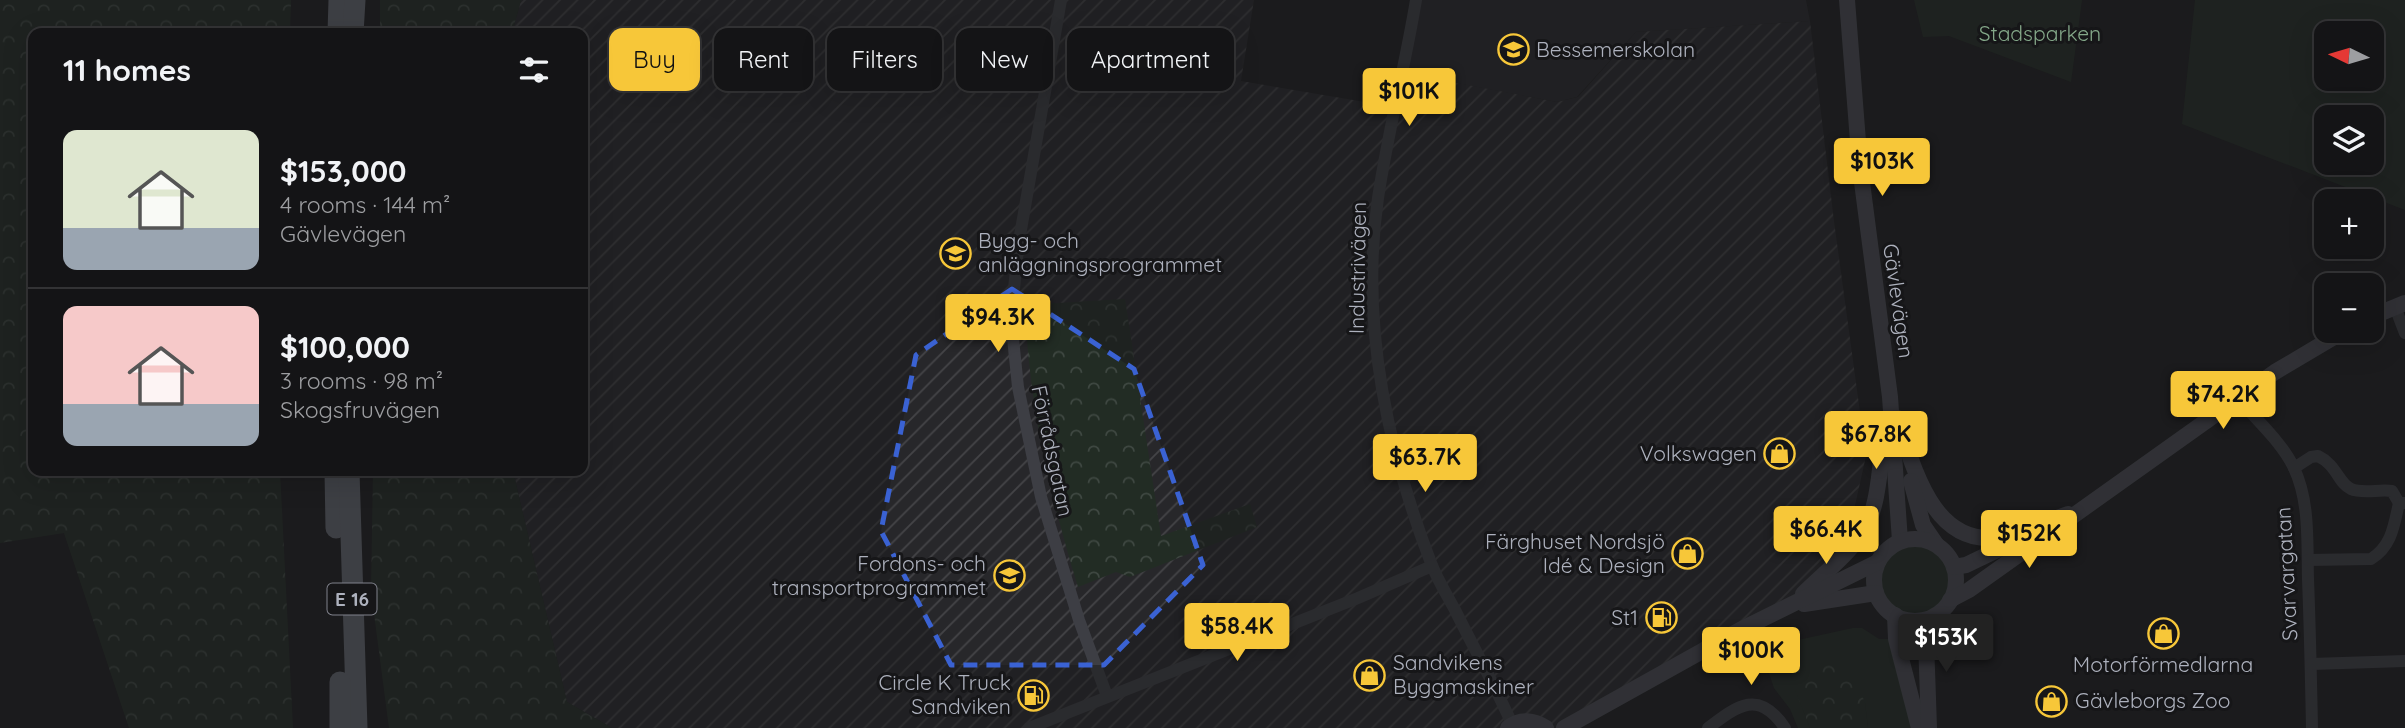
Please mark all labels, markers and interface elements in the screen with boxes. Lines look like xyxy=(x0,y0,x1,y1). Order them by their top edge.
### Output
park label: Stadsparken xyxy=(1979,20,2101,46)
north arrow xyxy=(2314,21,2384,91)
map controls xyxy=(2314,21,2384,343)
chip: Buy xyxy=(609,28,700,91)
chip: Rent xyxy=(714,28,813,91)
chip: Filters xyxy=(827,28,942,91)
chip: New xyxy=(956,28,1053,91)
chip: Apartment xyxy=(1067,28,1234,91)
school or university icon: Bessemerskolan xyxy=(1496,33,1530,67)
place label: Bessemerskolan xyxy=(1536,36,1695,62)
text: 11 homes xyxy=(63,51,191,89)
icon: filters xyxy=(515,51,553,89)
pin: $101K xyxy=(1360,68,1458,128)
text: $101K xyxy=(1379,76,1439,105)
button: layers xyxy=(2314,105,2384,175)
pin: $103K xyxy=(1833,138,1931,198)
text: $103K xyxy=(1850,146,1914,175)
text: $153,000 xyxy=(280,152,406,190)
icon: home xyxy=(119,158,203,242)
button: + xyxy=(2314,189,2384,259)
text: 4 rooms · 144 m² xyxy=(280,190,450,219)
street label: Industrivägen xyxy=(1343,202,1371,334)
text: Gävlevägen xyxy=(280,219,406,248)
place label: Bygg- och anläggningsprogrammet xyxy=(978,227,1222,277)
school or university icon: Bygg- och anläggningsprogrammet xyxy=(938,236,972,270)
street label: Gävlevägen xyxy=(1878,242,1920,360)
button: − xyxy=(2314,273,2384,343)
pin: $94.3K xyxy=(941,294,1055,354)
text: $94.3K xyxy=(961,302,1035,331)
text: $100,000 xyxy=(280,328,410,366)
icon: home xyxy=(119,334,203,418)
text: 3 rooms · 98 m² xyxy=(280,366,443,395)
pin: $74.2K xyxy=(2166,372,2280,431)
text: $74.2K xyxy=(2187,379,2259,408)
street label: Förrådsgatan xyxy=(1026,383,1080,519)
text: Skogsfruvägen xyxy=(280,395,440,424)
pin: $67.8K xyxy=(1819,412,1933,471)
text: $67.8K xyxy=(1841,419,1911,448)
pin: $63.7K xyxy=(1368,434,1482,494)
shop icon: Volkswagen xyxy=(1763,437,1797,471)
place label: Volkswagen xyxy=(1640,440,1757,466)
text: $63.7K xyxy=(1389,442,1461,471)
pin: $66.4K xyxy=(1769,506,1883,566)
street label: Svarvargatan xyxy=(2270,506,2302,642)
pin: $152K xyxy=(1980,510,2078,570)
text: $66.4K xyxy=(1790,514,1862,543)
text: $152K xyxy=(1997,518,2061,547)
place label: Färghuset Nordsjö Idé & Design xyxy=(1485,528,1665,578)
shop icon: Färghuset Nordsjö Idé & Design xyxy=(1671,537,1705,571)
place label: Fordons- och transportprogrammet xyxy=(772,550,986,600)
school or university icon: Fordons- och transportprogrammet xyxy=(992,559,1026,593)
road number: E 16 xyxy=(328,584,376,614)
fuel station icon: St1 xyxy=(1644,601,1678,635)
pin: $58.4K xyxy=(1180,604,1294,663)
place label: St1 xyxy=(1611,604,1638,630)
text: $58.4K xyxy=(1200,611,1274,640)
pin: $153K xyxy=(1897,614,1995,674)
shop icon: Motorförmedlarna xyxy=(2146,616,2180,650)
text: $153K xyxy=(1914,622,1978,651)
pin: $100K xyxy=(1702,628,1800,687)
text: $100K xyxy=(1718,635,1784,664)
place label: Sandvikens Byggmaskiner xyxy=(1393,649,1534,699)
place label: Motorförmedlarna xyxy=(2073,651,2253,677)
shop icon: Sandvikens Byggmaskiner xyxy=(1353,658,1387,692)
place label: Circle K Truck Sandviken xyxy=(879,669,1011,719)
fuel station icon: Circle K Truck Sandviken xyxy=(1017,678,1051,712)
shop icon: Gävleborgs Zoo xyxy=(2035,684,2069,718)
place label: Gävleborgs Zoo xyxy=(2075,687,2230,713)

